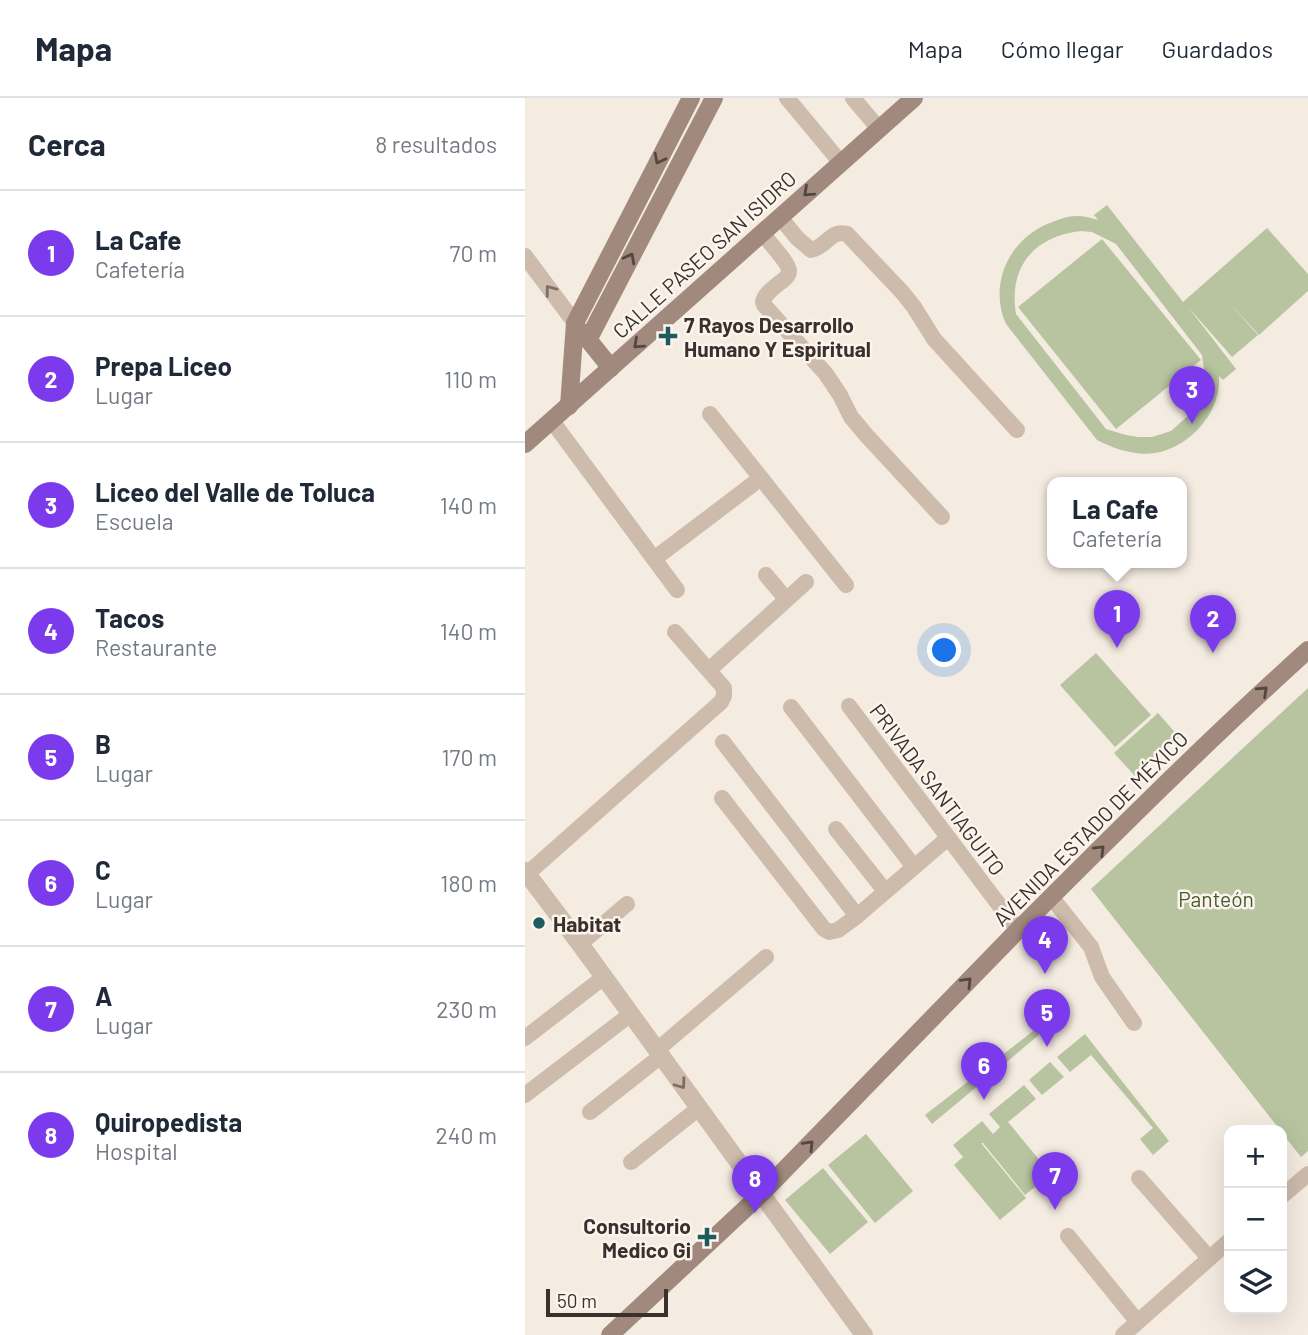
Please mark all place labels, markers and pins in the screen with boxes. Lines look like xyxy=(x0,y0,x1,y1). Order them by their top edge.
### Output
place label: 7 Rayos Desarrollo Humano Y Espiritual xyxy=(684,312,871,361)
marker: 7 Rayos Desarrollo Humano Y Espiritual xyxy=(658,326,678,346)
pin: 3 xyxy=(1169,366,1215,424)
pin: 1 xyxy=(1094,590,1140,648)
pin: 2 xyxy=(1190,595,1236,653)
place label: Habitat xyxy=(553,911,621,936)
marker: Habitat xyxy=(531,915,547,931)
pin: 4 xyxy=(1022,916,1068,974)
pin: 5 xyxy=(1024,989,1070,1047)
pin: 6 xyxy=(961,1042,1007,1100)
pin: 7 xyxy=(1032,1152,1078,1210)
pin: 8 xyxy=(732,1155,778,1213)
place label: Consultorio Medico Gi xyxy=(583,1213,691,1262)
marker: Consultorio Medico Gi xyxy=(697,1227,717,1247)

